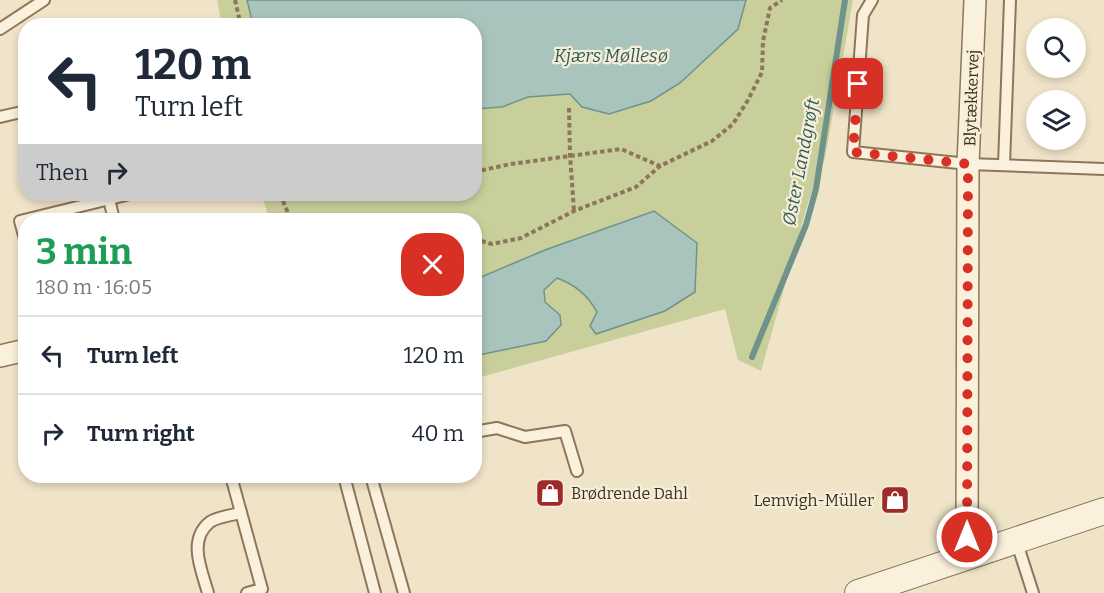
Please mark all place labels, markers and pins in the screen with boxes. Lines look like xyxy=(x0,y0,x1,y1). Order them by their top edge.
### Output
pin xyxy=(832,58,883,109)
shop icon: Brødrende Dahl xyxy=(534,477,566,509)
place label: Brødrende Dahl xyxy=(571,484,688,503)
shop icon: Lemvigh-Müller xyxy=(879,484,911,516)
place label: Lemvigh-Müller xyxy=(753,491,874,510)

